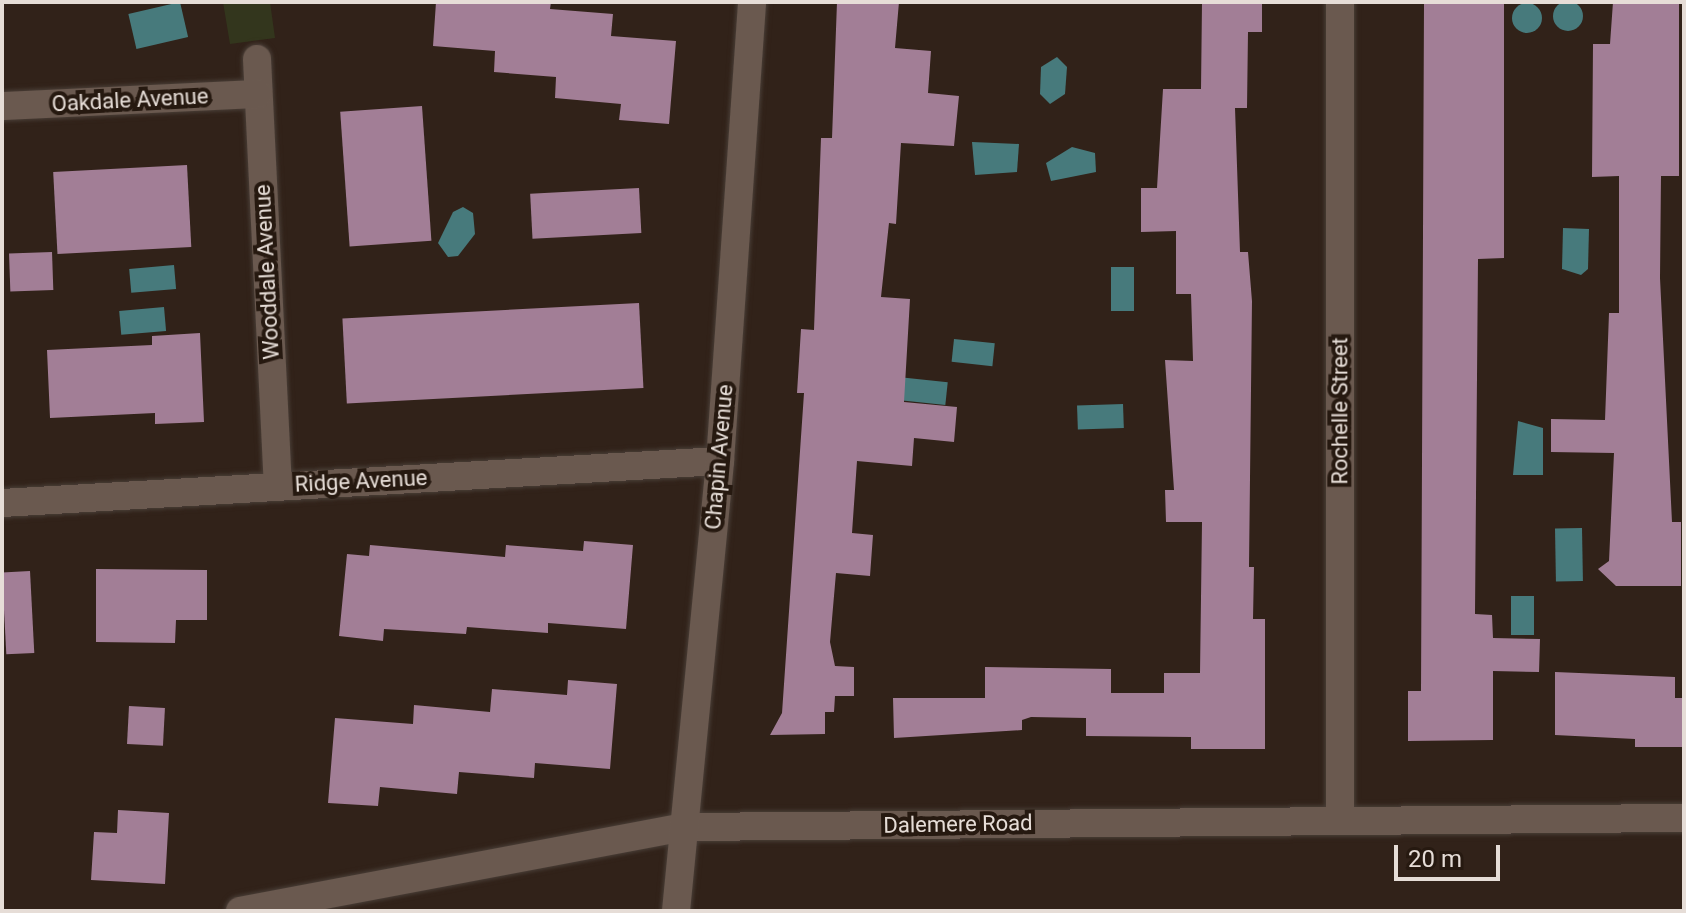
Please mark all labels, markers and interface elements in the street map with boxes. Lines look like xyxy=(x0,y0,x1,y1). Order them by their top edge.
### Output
street label: Oakdale Avenue xyxy=(51,83,209,117)
street label: Wooddale Avenue xyxy=(249,184,285,360)
street label: Rochelle Street xyxy=(1327,337,1353,485)
street label: Chapin Avenue xyxy=(700,383,738,531)
street label: Ridge Avenue xyxy=(294,464,428,498)
street label: Dalemere Road xyxy=(883,809,1033,839)
scale bar xyxy=(1398,829,1504,879)
text: 20 m xyxy=(1408,845,1462,873)

